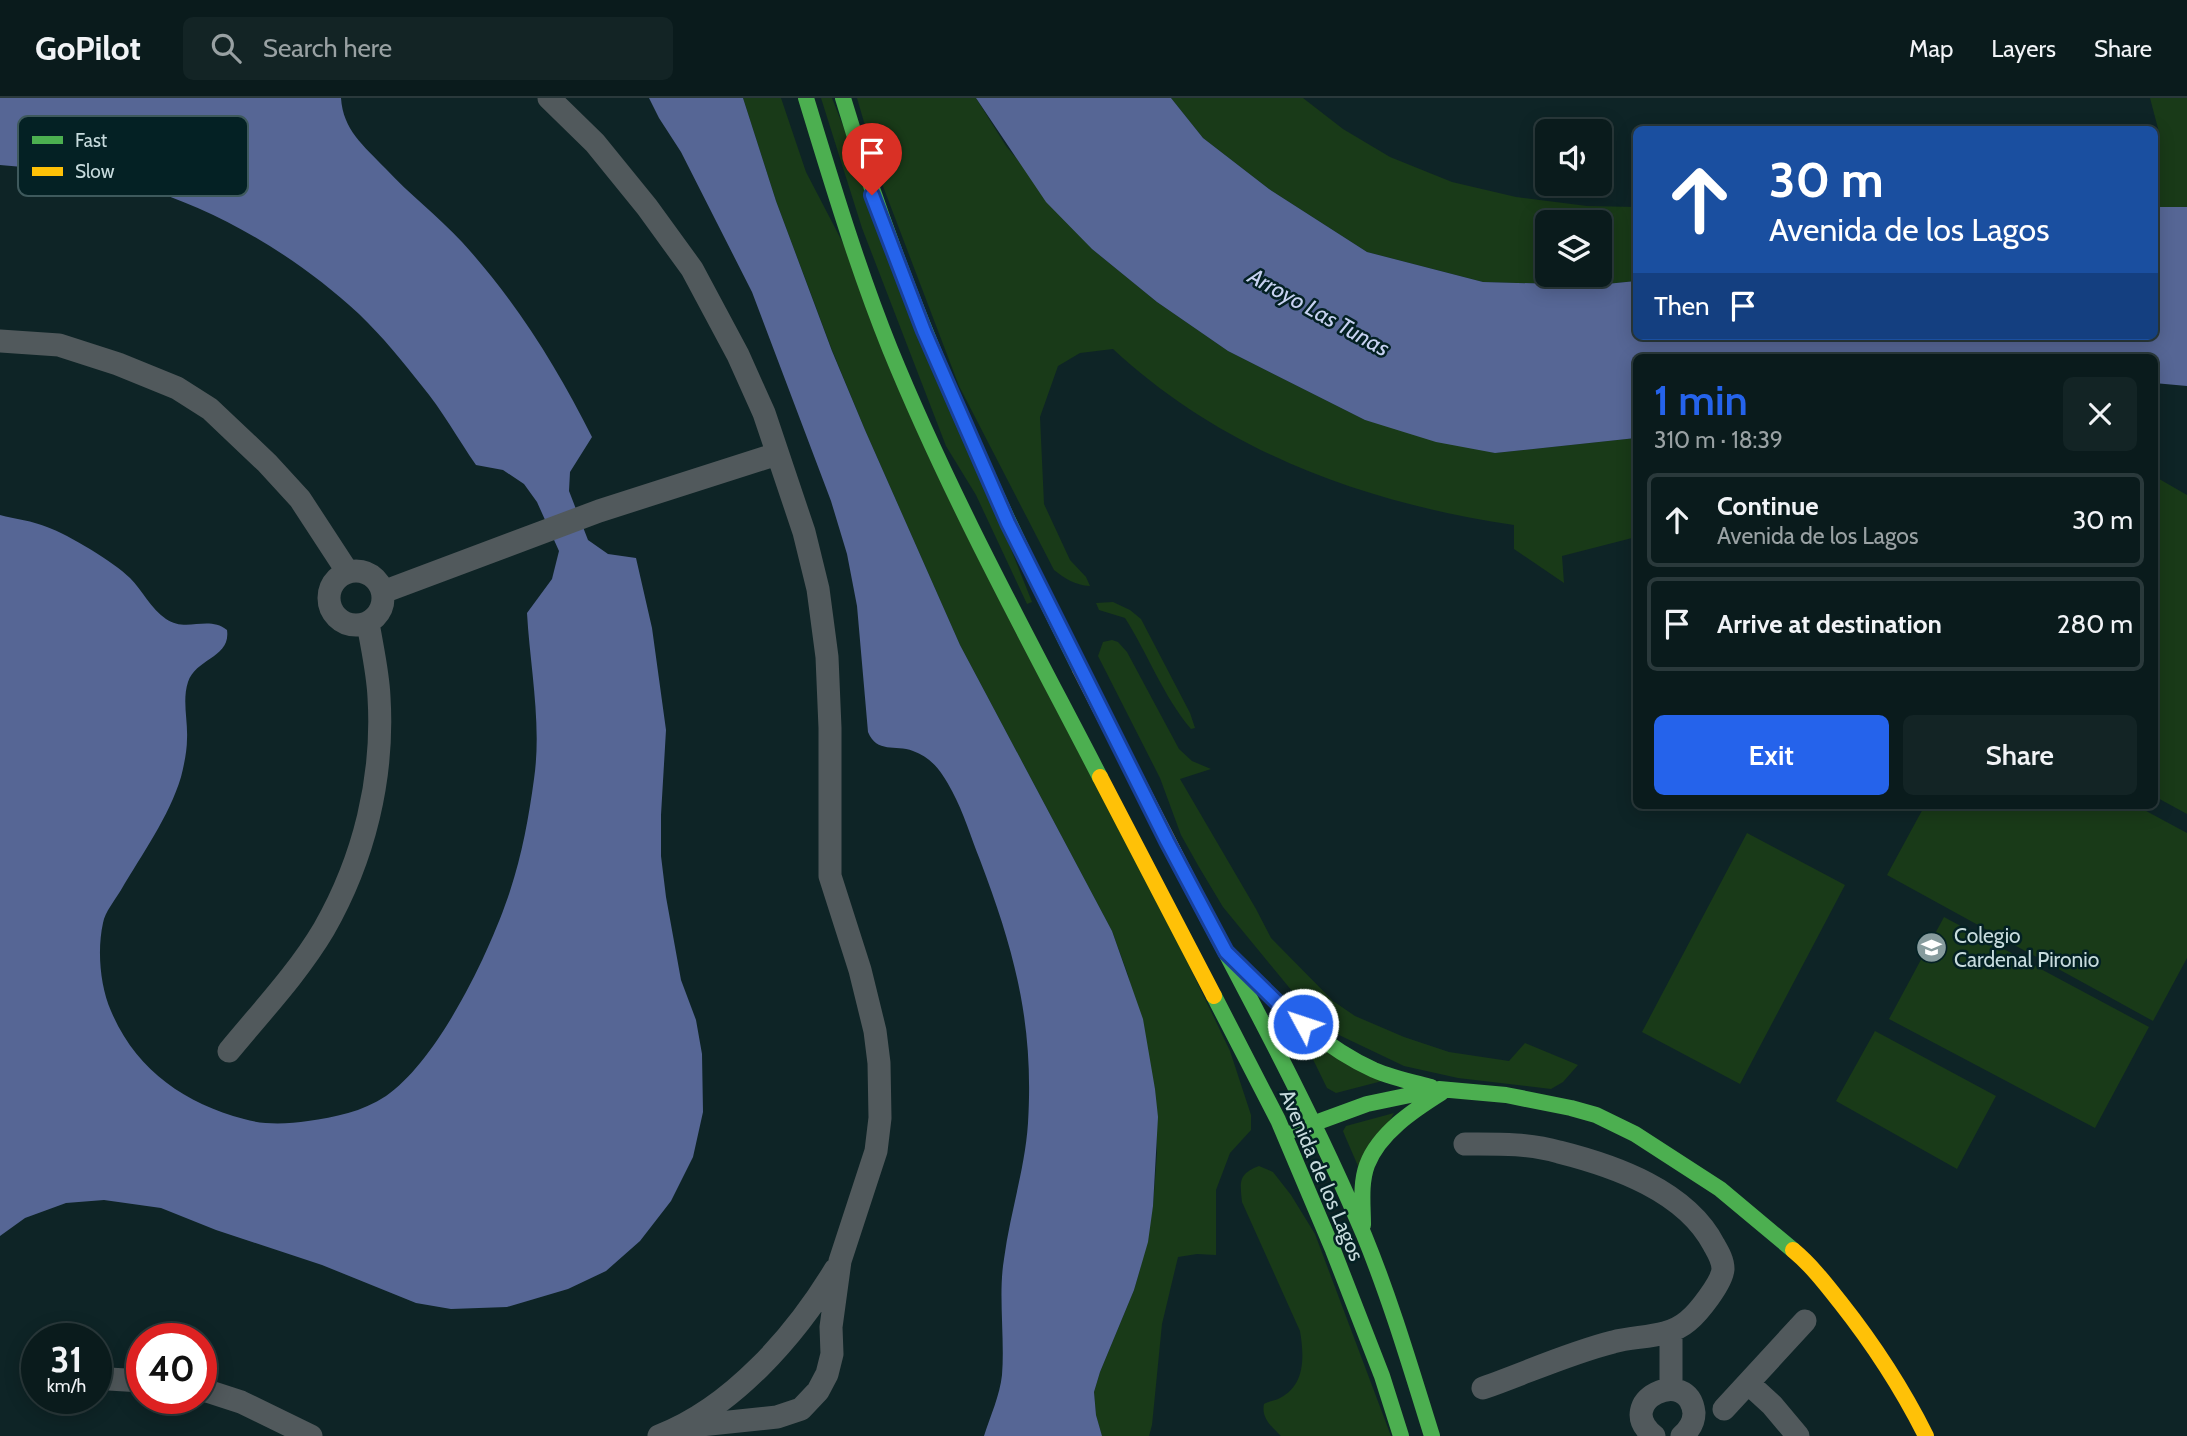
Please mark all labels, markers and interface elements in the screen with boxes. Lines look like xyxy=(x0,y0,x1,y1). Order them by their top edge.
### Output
search box xyxy=(183,17,673,80)
text: GoPilot xyxy=(35,28,141,68)
icon: search xyxy=(207,29,245,67)
text: Search here xyxy=(263,32,392,64)
text: Map xyxy=(1909,34,1953,63)
text: Layers xyxy=(1991,34,2056,63)
text: Share xyxy=(2094,34,2152,63)
legend xyxy=(18,116,248,196)
map controls xyxy=(1535,119,1612,287)
button: sound xyxy=(1535,119,1612,196)
pin xyxy=(842,123,902,195)
text: Fast xyxy=(75,129,108,152)
icon: arrive xyxy=(853,134,891,172)
text: 30 m xyxy=(1769,150,1884,209)
icon: ahead xyxy=(1654,154,1745,245)
text: Slow xyxy=(75,160,115,183)
button: layers xyxy=(1535,210,1612,287)
text: Avenida de los Lagos xyxy=(1769,210,2049,249)
water label: Arroyo Las Tunas xyxy=(1243,261,1395,362)
icon: arrive xyxy=(1724,287,1762,325)
text: Then xyxy=(1654,290,1710,322)
text: 1 min xyxy=(1654,374,1748,426)
button: close xyxy=(2063,377,2137,451)
text: 310 m · 18:39 xyxy=(1654,426,1783,454)
text: Continue xyxy=(1717,490,1819,522)
icon: ahead xyxy=(1658,501,1696,539)
text: 30 m xyxy=(2072,504,2133,536)
text: Avenida de los Lagos xyxy=(1717,522,1919,550)
icon: arrive xyxy=(1658,605,1696,643)
text: Arrive at destination xyxy=(1717,608,1942,640)
text: 280 m xyxy=(2057,608,2133,640)
button: Exit xyxy=(1654,715,1889,795)
button: Share xyxy=(1903,715,2137,795)
place label: Colegio Cardenal Pironio xyxy=(1954,923,2099,972)
school or university icon: Colegio Cardenal Pironio xyxy=(1914,930,1948,964)
position arrow xyxy=(1266,987,1340,1061)
street label: Avenida de los Lagos xyxy=(1275,1085,1370,1265)
speed limit sign: 40 xyxy=(126,1323,217,1414)
text: 31 xyxy=(51,1338,82,1381)
text: km/h xyxy=(47,1375,86,1397)

